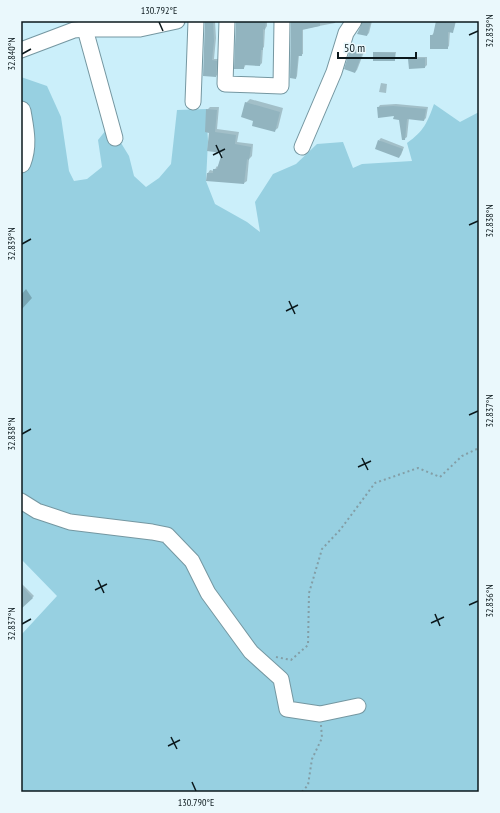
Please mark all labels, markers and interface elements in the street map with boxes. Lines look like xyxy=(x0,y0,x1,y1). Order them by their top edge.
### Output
text: 130.792°E xyxy=(141,4,177,17)
text: 32.839°N xyxy=(483,14,496,48)
scale bar xyxy=(338,34,416,60)
text: 32.840°N xyxy=(5,37,18,71)
text: 50 m xyxy=(344,40,365,55)
text: 32.838°N xyxy=(483,204,496,238)
text: 32.839°N xyxy=(5,227,18,261)
text: 32.837°N xyxy=(483,394,496,428)
text: 32.838°N xyxy=(5,417,18,451)
text: 32.836°N xyxy=(483,584,496,618)
text: 32.837°N xyxy=(5,607,18,641)
text: 130.790°E xyxy=(178,796,214,809)

